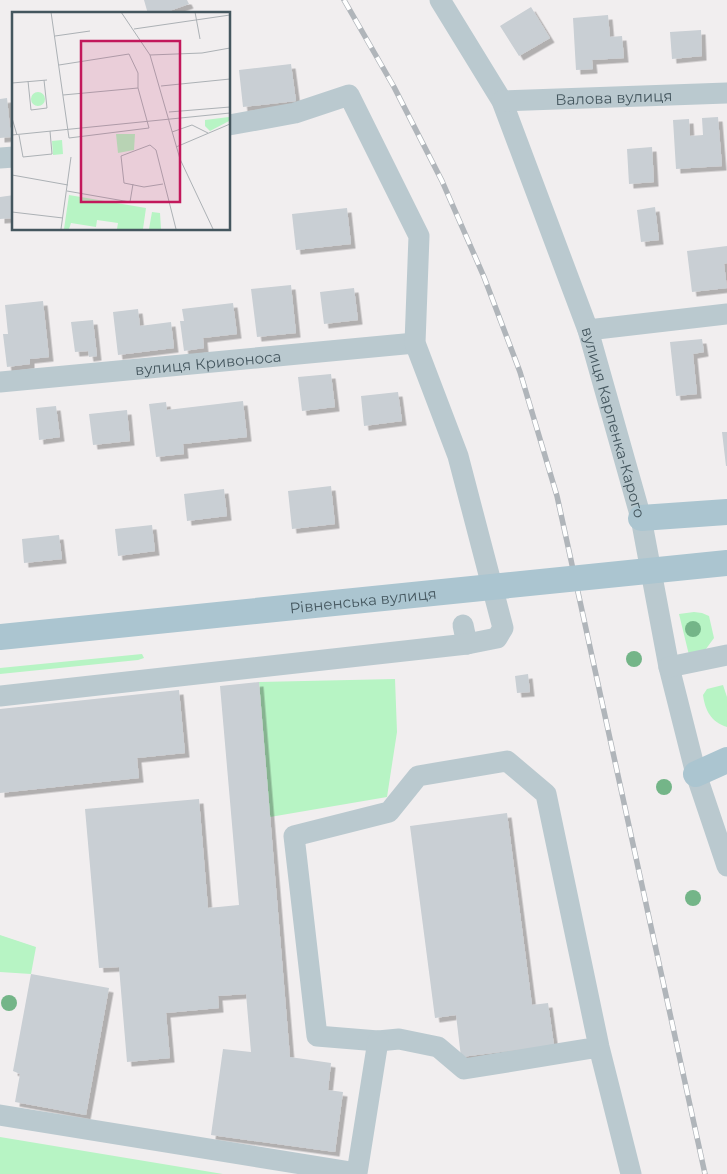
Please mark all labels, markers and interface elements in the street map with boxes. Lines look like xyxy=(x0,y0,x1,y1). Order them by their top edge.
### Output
inset map xyxy=(12,12,230,230)
street label: Валова вулиця xyxy=(555,85,673,109)
street label: вулиця Карпенка-Карого xyxy=(578,325,650,520)
street label: вулиця Кривоноса xyxy=(134,346,282,379)
street label: Рівненська вулиця xyxy=(289,583,438,617)

